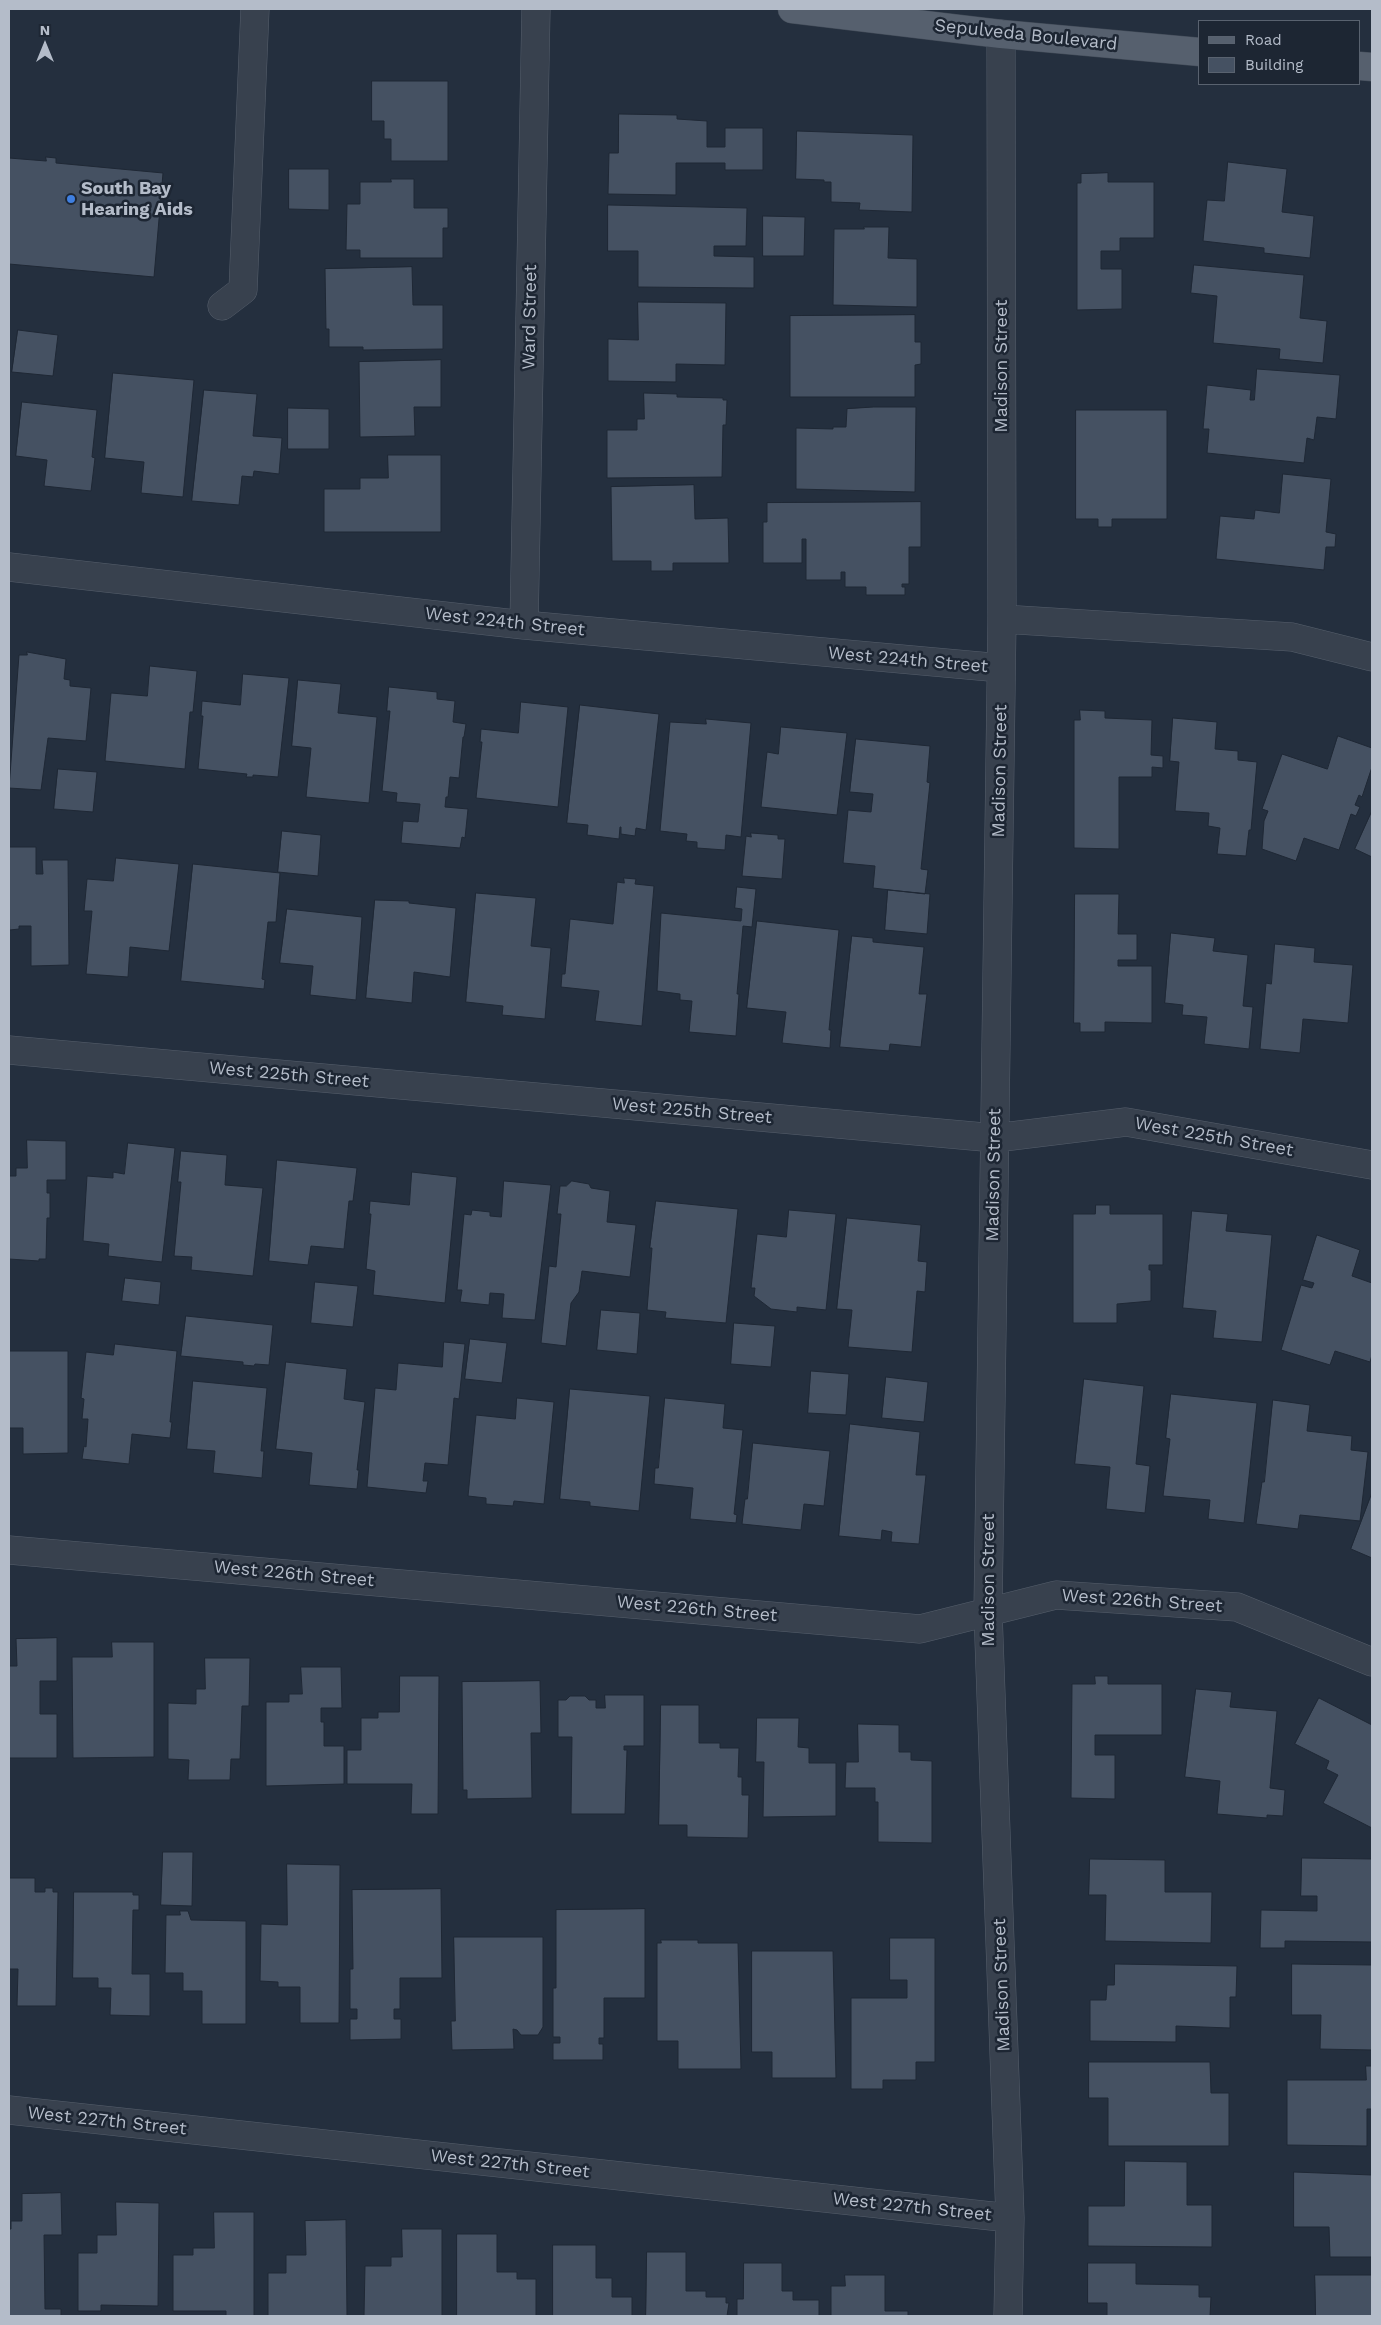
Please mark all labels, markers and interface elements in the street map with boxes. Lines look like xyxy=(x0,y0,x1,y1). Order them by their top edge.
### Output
street label: Sepulveda Boulevard xyxy=(933,15,1119,55)
north arrow xyxy=(20,20,70,70)
legend xyxy=(1198,20,1361,85)
text: N xyxy=(40,22,50,38)
text: Road xyxy=(1245,31,1282,49)
text: Building xyxy=(1245,56,1303,74)
place label: South Bay Hearing Aids xyxy=(81,178,193,220)
marker: South Bay Hearing Aids xyxy=(65,193,77,205)
street label: Ward Street xyxy=(518,264,542,370)
street label: Madison Street xyxy=(991,299,1013,433)
street label: West 224th Street xyxy=(424,603,586,641)
street label: West 224th Street xyxy=(827,642,989,678)
street label: Madison Street xyxy=(988,704,1012,838)
street label: West 225th Street xyxy=(208,1057,370,1093)
street label: West 225th Street xyxy=(611,1093,773,1129)
street label: Madison Street xyxy=(982,1108,1006,1242)
street label: West 225th Street xyxy=(1133,1112,1295,1162)
street label: Madison Street xyxy=(978,1513,1000,1647)
street label: West 226th Street xyxy=(213,1556,375,1592)
street label: West 226th Street xyxy=(1061,1585,1223,1617)
street label: West 226th Street xyxy=(616,1591,778,1627)
street label: Madison Street xyxy=(989,1918,1015,2052)
street label: West 227th Street xyxy=(26,2102,188,2140)
street label: West 227th Street xyxy=(429,2145,591,2183)
street label: West 227th Street xyxy=(831,2188,993,2226)

